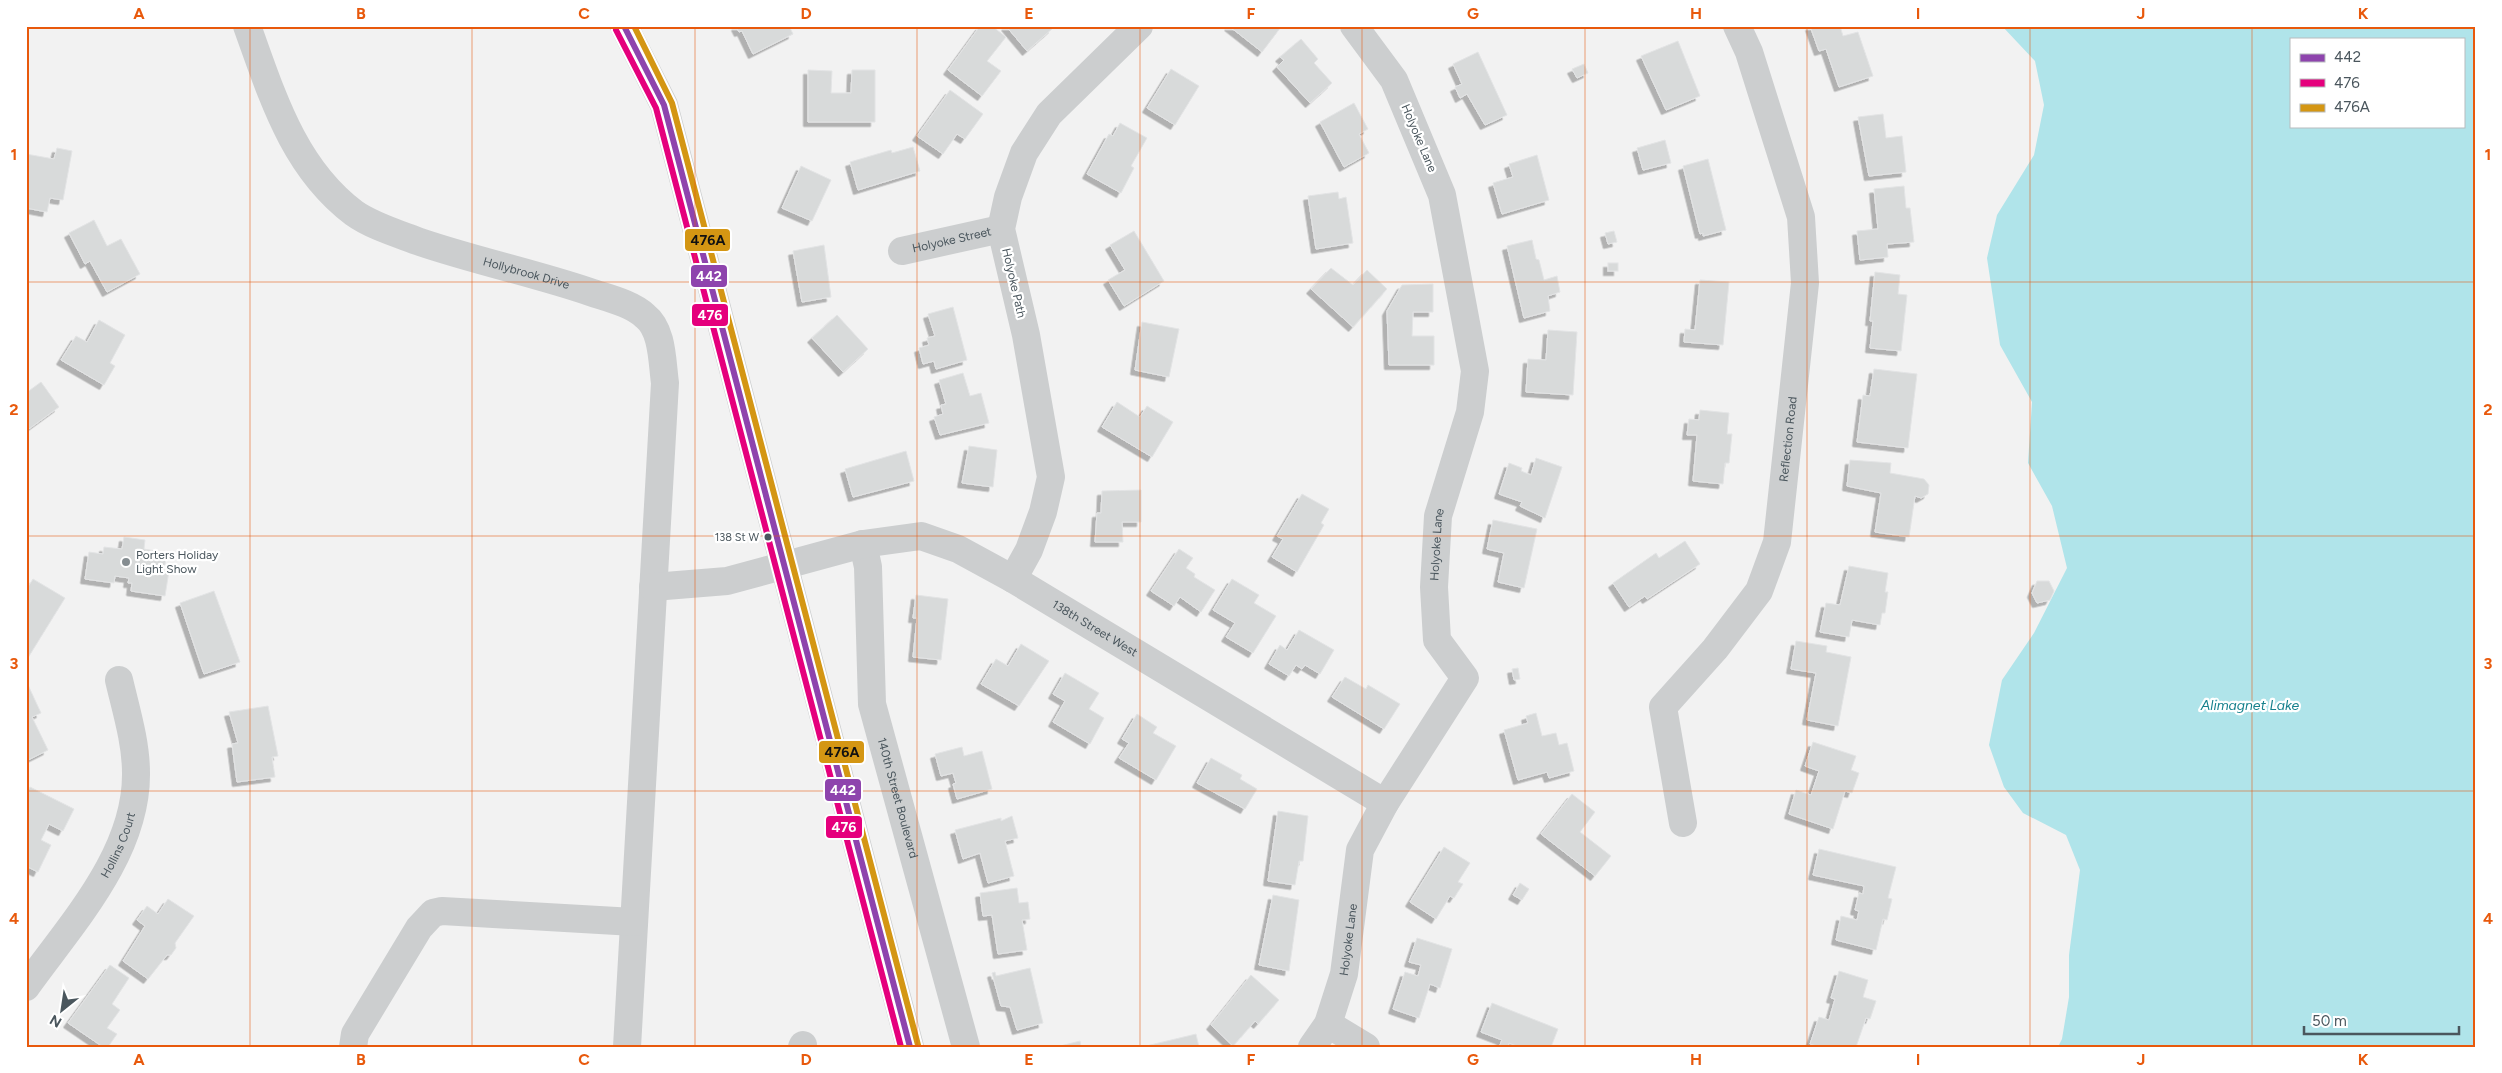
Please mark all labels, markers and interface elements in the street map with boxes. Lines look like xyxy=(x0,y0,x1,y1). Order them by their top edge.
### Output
text: A xyxy=(133,4,145,23)
text: B xyxy=(356,4,366,23)
text: C xyxy=(578,4,590,23)
text: D xyxy=(800,4,812,23)
text: E xyxy=(1024,4,1034,23)
text: F xyxy=(1247,4,1256,23)
text: G xyxy=(1467,4,1479,23)
text: H xyxy=(1690,4,1702,23)
text: I xyxy=(1916,4,1920,23)
text: J xyxy=(2137,4,2145,23)
text: K xyxy=(2358,4,2369,23)
legend xyxy=(2290,38,2464,128)
text: 442 xyxy=(2334,48,2361,66)
text: 476 xyxy=(2334,74,2360,92)
text: 476A xyxy=(2334,98,2370,116)
street label: Holyoke Lane xyxy=(1398,102,1440,175)
text: 1 xyxy=(11,145,17,164)
text: 1 xyxy=(2485,145,2491,164)
street label: Holyoke Street xyxy=(911,224,993,256)
line badge: 476A xyxy=(684,228,731,252)
text: 476A xyxy=(691,232,725,249)
street label: Holyoke Path xyxy=(999,247,1029,320)
street label: Hollybrook Drive xyxy=(482,254,572,292)
line badge: 442 xyxy=(690,264,728,288)
text: 442 xyxy=(696,268,722,285)
line badge: 476 xyxy=(691,303,729,327)
text: 476 xyxy=(698,307,722,324)
street label: Reflection Road xyxy=(1777,396,1800,483)
text: 2 xyxy=(9,400,19,419)
text: 2 xyxy=(2483,400,2493,419)
street label: Holyoke Lane xyxy=(1427,506,1447,581)
place label: 138 St W xyxy=(715,531,759,544)
marker: 138 St W xyxy=(763,532,773,542)
place label: Porters Holiday Light Show xyxy=(136,548,219,576)
marker: Porters Holiday Light Show xyxy=(120,556,132,568)
street label: 138th Street West xyxy=(1049,597,1140,660)
text: 3 xyxy=(10,654,19,673)
text: 3 xyxy=(2484,654,2493,673)
water label: Alimagnet Lake xyxy=(2200,697,2300,714)
street label: 140th Street Boulevard xyxy=(875,736,921,860)
line badge: 476A xyxy=(818,740,865,764)
text: 476A xyxy=(825,744,859,761)
line badge: 442 xyxy=(824,778,862,802)
text: 442 xyxy=(830,782,856,799)
street label: Hollins Court xyxy=(98,810,138,880)
line badge: 476 xyxy=(825,815,863,839)
text: 476 xyxy=(832,819,856,836)
street label: Holyoke Lane xyxy=(1337,902,1360,977)
text: 4 xyxy=(9,909,19,928)
text: 4 xyxy=(2483,909,2493,928)
north arrow xyxy=(38,986,88,1036)
scale bar xyxy=(2304,1003,2460,1035)
text: N xyxy=(47,1011,65,1031)
text: 50 m xyxy=(2312,1012,2347,1030)
text: A xyxy=(133,1050,145,1069)
text: B xyxy=(356,1050,366,1069)
text: C xyxy=(578,1050,590,1069)
text: D xyxy=(800,1050,812,1069)
text: E xyxy=(1024,1050,1034,1069)
text: F xyxy=(1247,1050,1256,1069)
text: G xyxy=(1467,1050,1479,1069)
text: H xyxy=(1690,1050,1702,1069)
text: I xyxy=(1916,1050,1920,1069)
text: J xyxy=(2137,1050,2145,1069)
text: K xyxy=(2358,1050,2369,1069)

